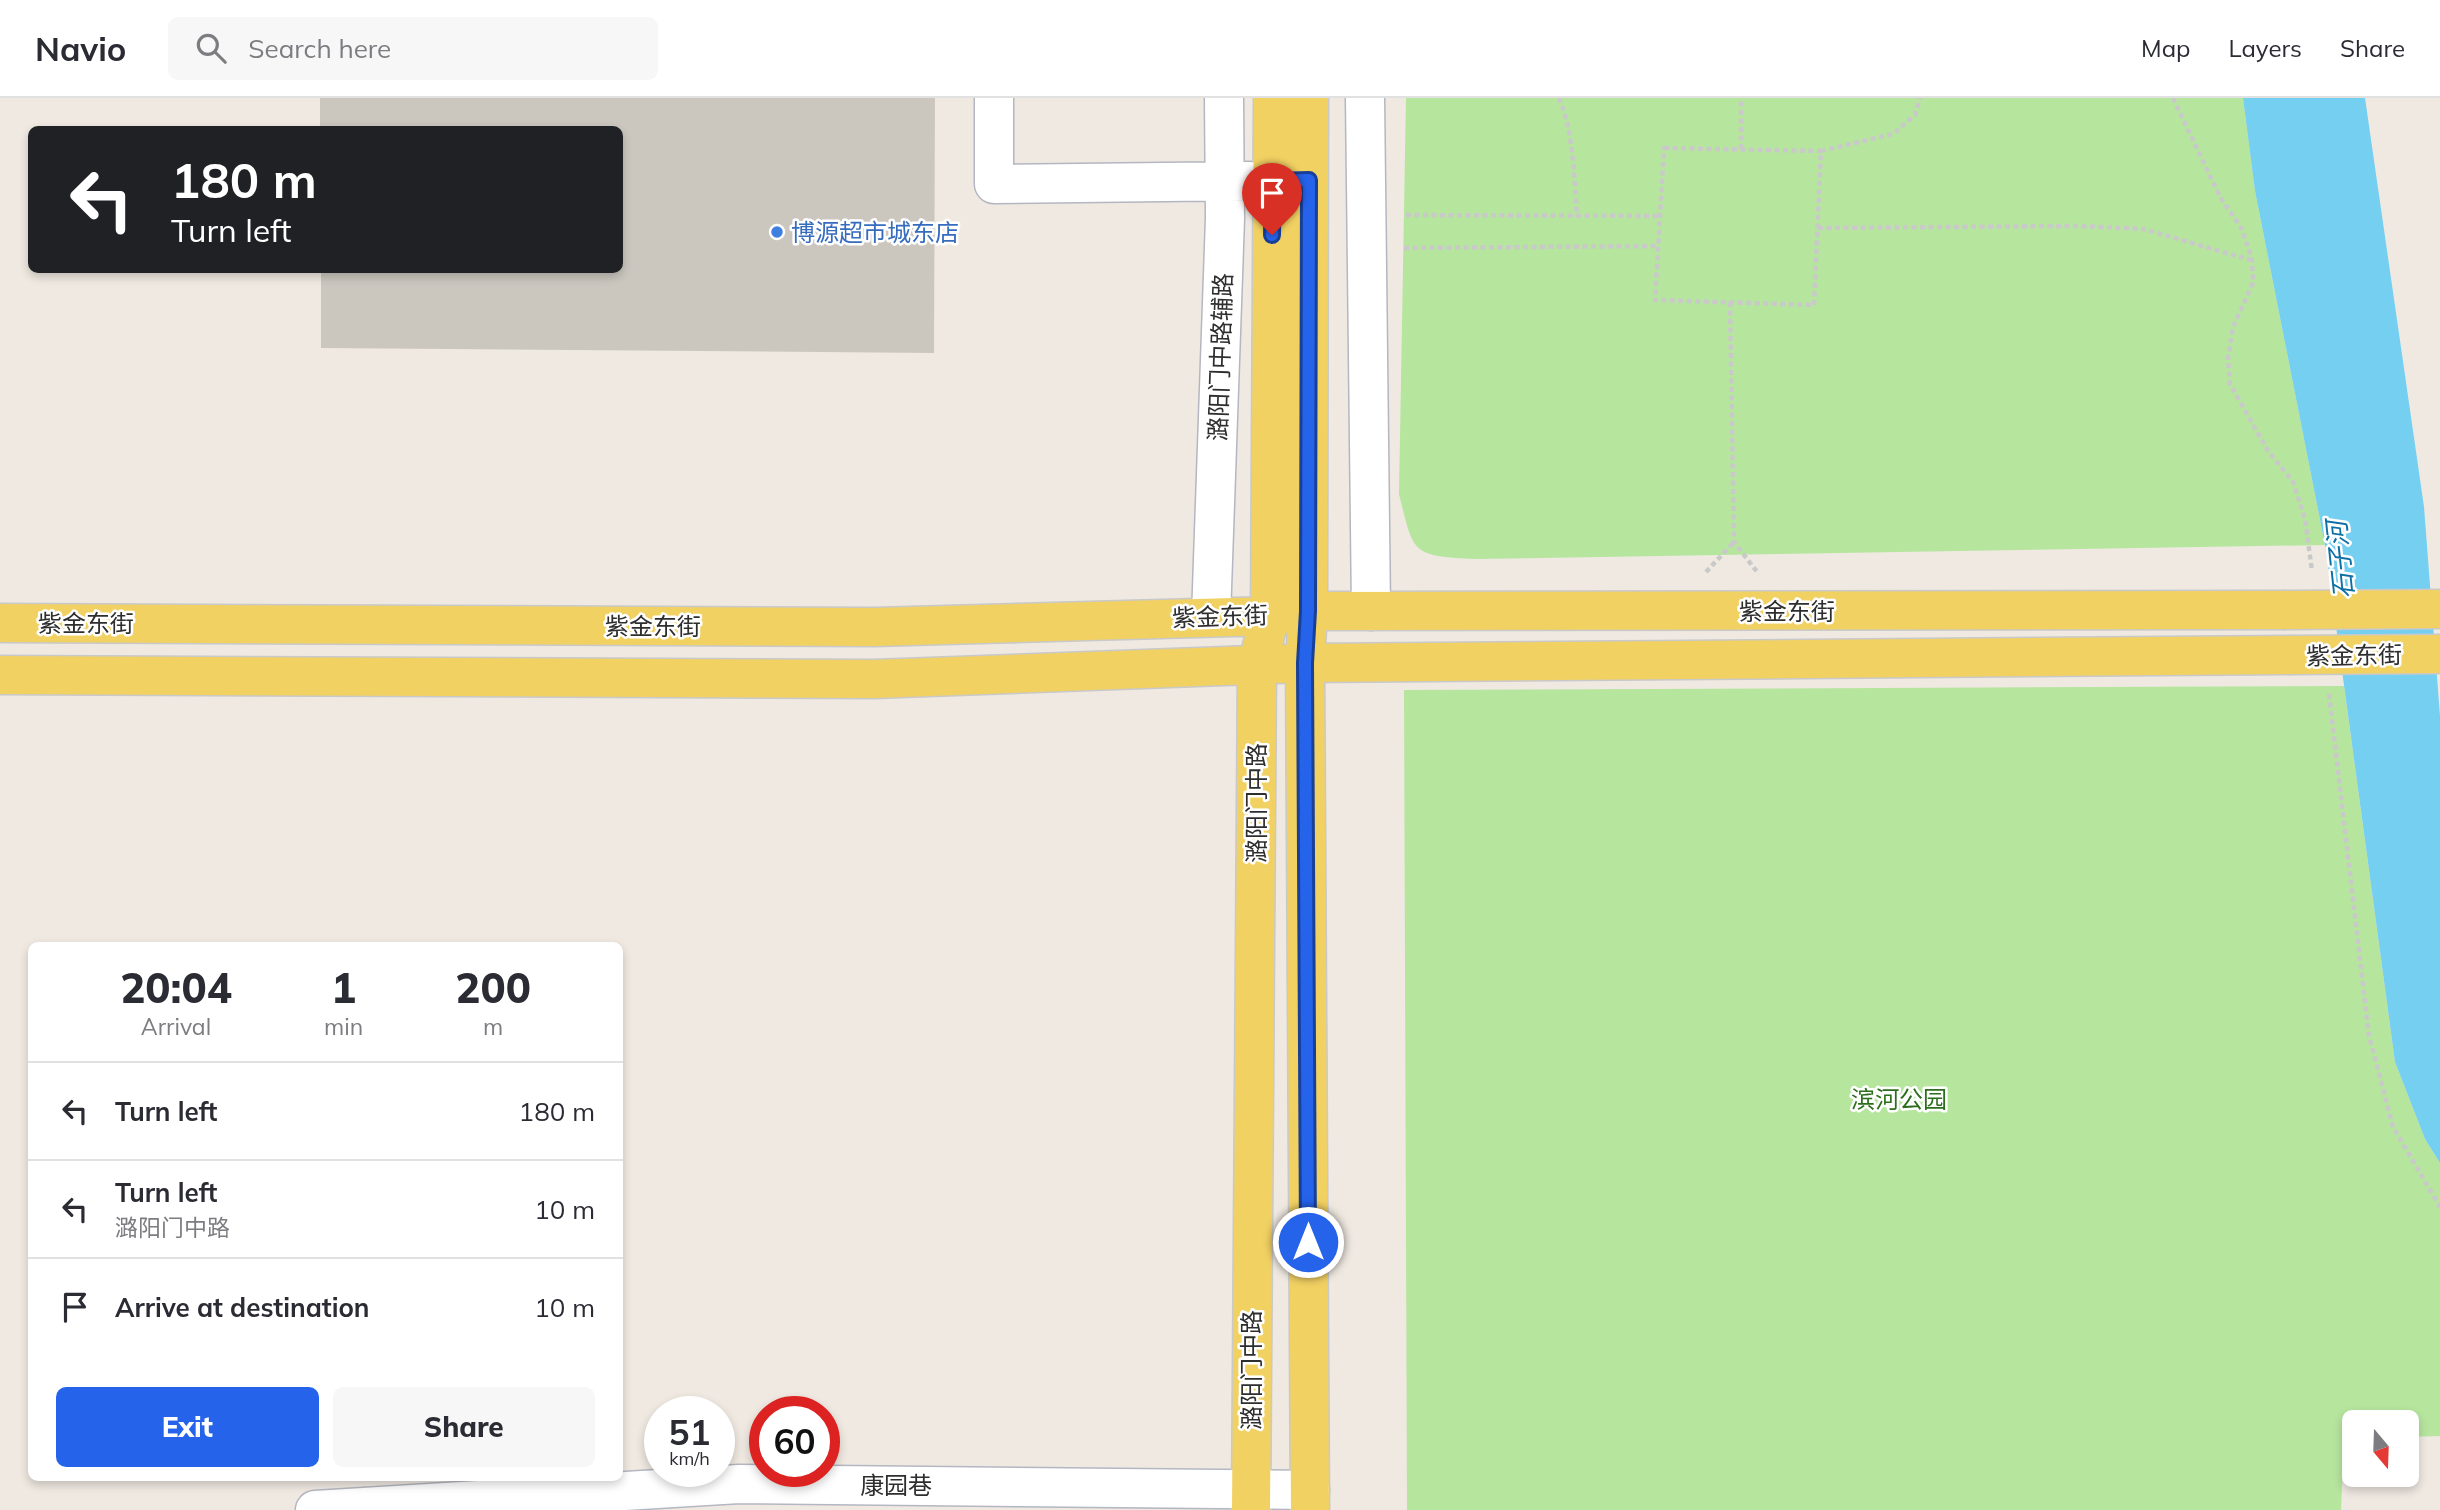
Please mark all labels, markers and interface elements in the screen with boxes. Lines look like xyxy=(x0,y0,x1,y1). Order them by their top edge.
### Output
search box xyxy=(168,17,658,80)
text: Navio xyxy=(35,28,126,69)
icon: search xyxy=(192,29,230,67)
text: Search here xyxy=(248,32,391,65)
text: Map xyxy=(2141,33,2190,63)
text: Layers xyxy=(2228,33,2302,63)
text: Share xyxy=(2340,33,2405,63)
text: 180 m xyxy=(171,149,317,210)
icon: left xyxy=(56,154,147,245)
pin xyxy=(1242,163,1302,235)
icon: arrive xyxy=(1253,174,1291,212)
text: Turn left xyxy=(171,210,291,250)
place label: 博源超市城东店 xyxy=(791,217,959,247)
marker: 博源超市城东店 xyxy=(769,224,785,240)
street label: 潞阳门中路辅路 xyxy=(1202,273,1238,441)
water label: 石子河 xyxy=(2319,515,2360,601)
street label: 紫金东街 xyxy=(1739,596,1835,626)
street label: 紫金东街 xyxy=(1172,599,1268,633)
street label: 紫金东街 xyxy=(38,608,134,638)
street label: 紫金东街 xyxy=(605,611,701,641)
street label: 紫金东街 xyxy=(2306,639,2402,671)
street label: 潞阳门中路 xyxy=(1241,743,1271,863)
text: 20:04 xyxy=(120,961,232,1014)
text: 1 xyxy=(331,961,356,1014)
text: 200 xyxy=(455,961,531,1014)
text: Arrival xyxy=(141,1012,211,1041)
text: min xyxy=(324,1012,363,1041)
text: m xyxy=(483,1012,503,1041)
park label: 滨河公园 xyxy=(1851,1084,1947,1114)
icon: left xyxy=(56,1092,94,1130)
text: Turn left xyxy=(115,1095,217,1128)
text: 180 m xyxy=(519,1095,595,1128)
text: Turn left xyxy=(115,1176,217,1209)
icon: left xyxy=(56,1190,94,1228)
text: 10 m xyxy=(534,1193,595,1226)
position arrow xyxy=(1271,1205,1345,1279)
text: 潞阳门中路 xyxy=(115,1213,230,1242)
icon: arrive xyxy=(56,1288,94,1326)
text: Arrive at destination xyxy=(115,1291,370,1324)
text: 10 m xyxy=(534,1291,595,1324)
street label: 潞阳门中路 xyxy=(1236,1310,1266,1430)
button: Exit xyxy=(56,1387,319,1467)
button: Share xyxy=(333,1387,595,1467)
speed limit sign: 60 xyxy=(749,1396,840,1487)
text: 51 xyxy=(668,1410,711,1454)
north arrow xyxy=(2342,1410,2418,1488)
map controls xyxy=(2342,1410,2419,1487)
text: km/h xyxy=(669,1447,710,1470)
street label: 康园巷 xyxy=(860,1470,932,1500)

